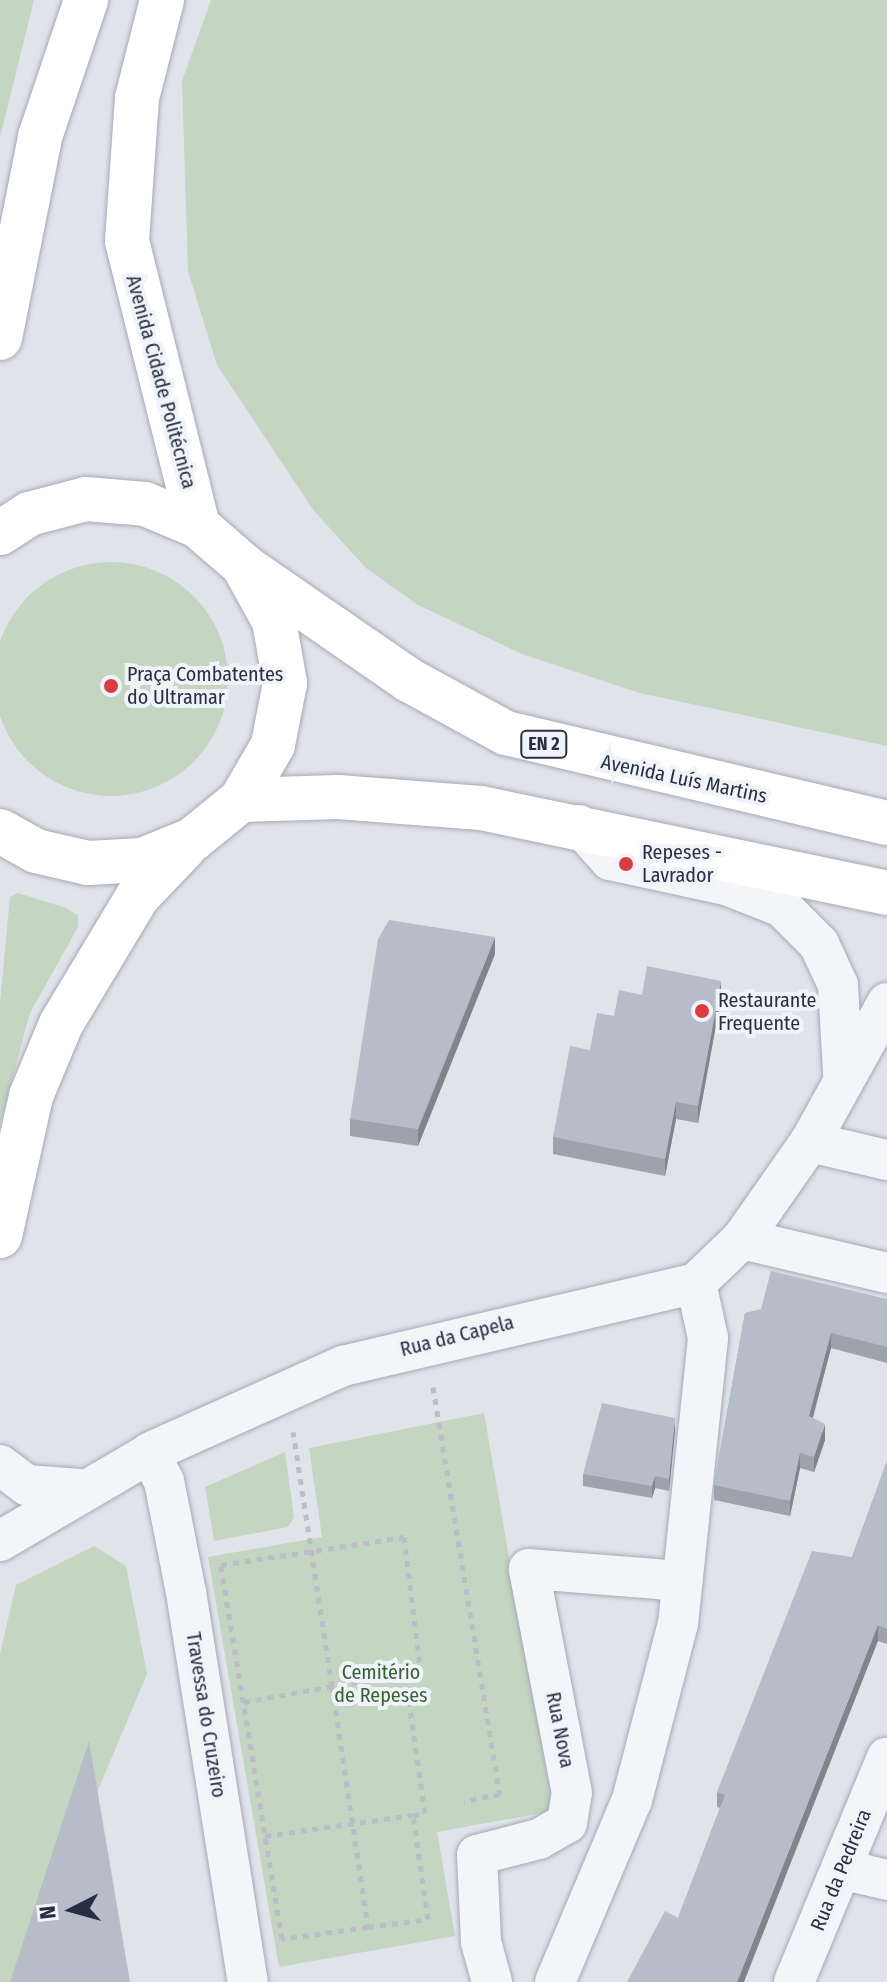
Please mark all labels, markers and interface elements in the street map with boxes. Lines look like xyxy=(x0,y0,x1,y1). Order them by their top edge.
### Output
street label: Avenida Cidade Politécnica xyxy=(121,273,201,491)
place label: Praça Combatentes do Ultramar xyxy=(127,662,283,709)
marker: Praça Combatentes do Ultramar xyxy=(102,677,120,695)
road number: EN 2 xyxy=(520,730,568,758)
street label: Avenida Luís Martins xyxy=(599,750,769,808)
place label: Repeses - Lavrador xyxy=(642,840,722,887)
marker: Repeses - Lavrador xyxy=(617,855,635,873)
place label: Restaurante Frequente xyxy=(718,988,816,1035)
marker: Restaurante Frequente xyxy=(693,1002,711,1020)
street label: Rua da Capela xyxy=(398,1310,516,1362)
street label: Travessa do Cruzeiro xyxy=(181,1630,231,1800)
park label: Cemitério de Repeses xyxy=(334,1661,428,1708)
street label: Rua Nova xyxy=(541,1690,579,1770)
street label: Rua da Pedreira xyxy=(806,1806,876,1934)
north arrow xyxy=(32,1870,112,1950)
text: N xyxy=(34,1905,62,1921)

